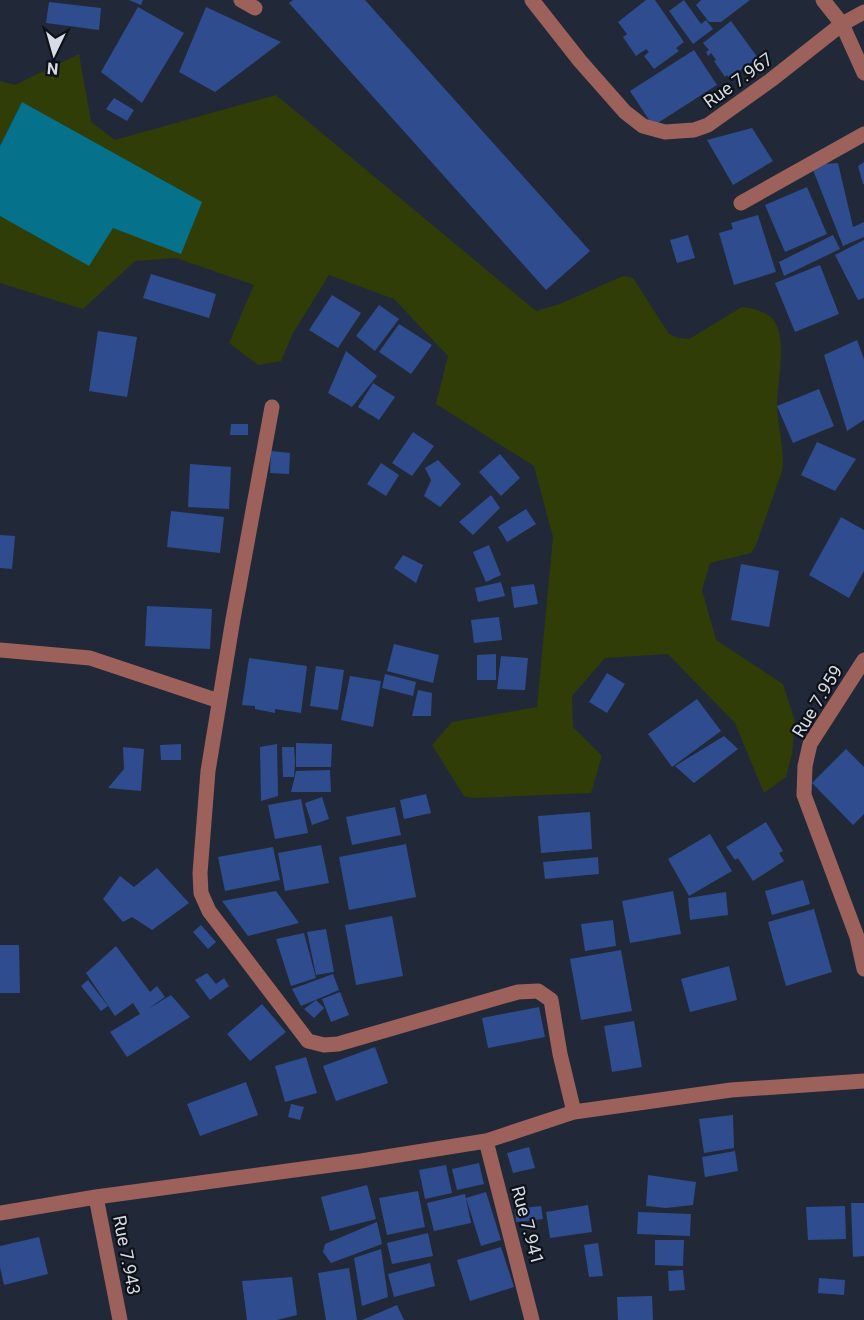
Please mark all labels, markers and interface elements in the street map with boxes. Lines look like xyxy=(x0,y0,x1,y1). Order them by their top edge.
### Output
north arrow xyxy=(24,24,84,84)
street label: Rue 7.967 xyxy=(699,48,777,112)
text: N xyxy=(46,58,59,78)
street label: Rue 7.959 xyxy=(787,661,847,741)
street label: Rue 7.941 xyxy=(507,1184,549,1266)
street label: Rue 7.943 xyxy=(109,1214,145,1296)

